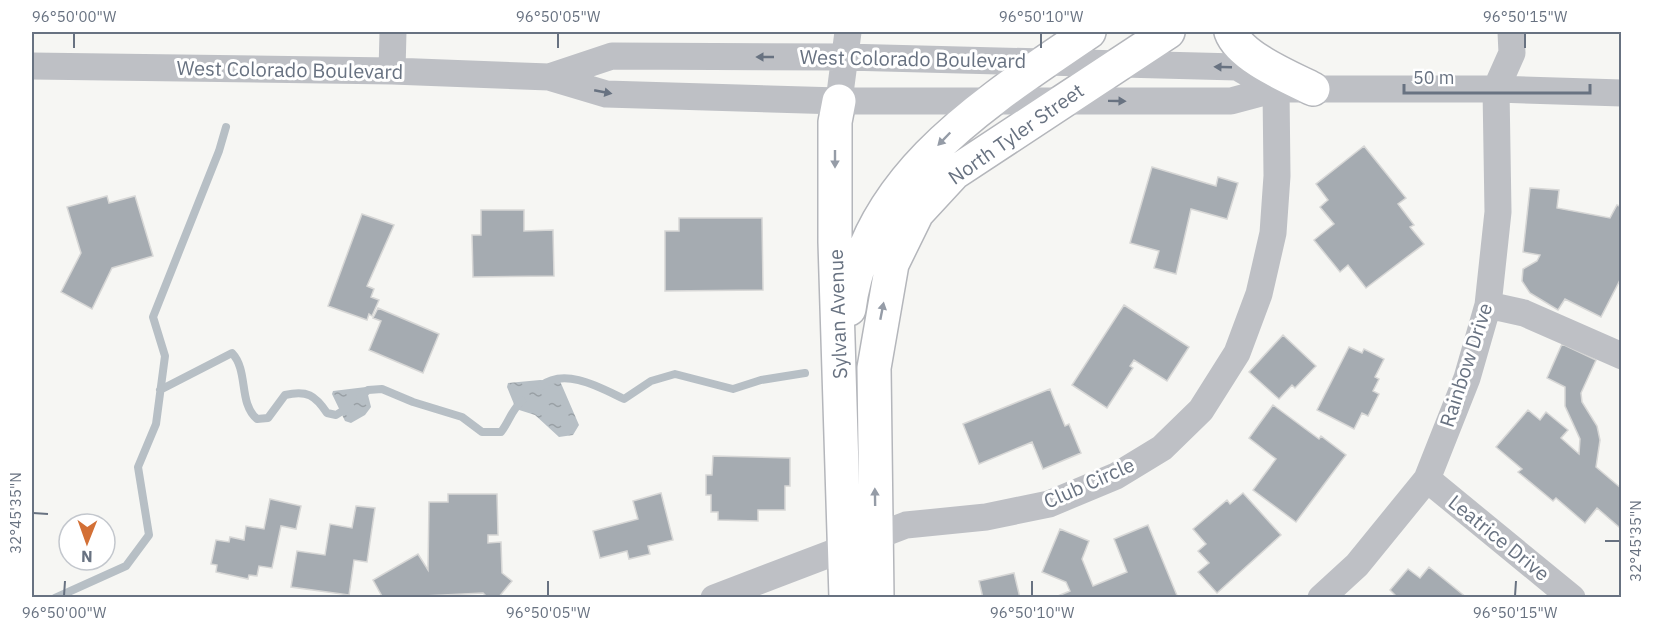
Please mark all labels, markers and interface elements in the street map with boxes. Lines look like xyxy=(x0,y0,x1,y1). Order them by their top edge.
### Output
text: 96°50'00"W xyxy=(32,7,117,26)
text: 96°50'05"W xyxy=(516,7,601,26)
text: 96°50'10"W xyxy=(999,7,1084,26)
text: 96°50'15"W xyxy=(1483,7,1568,26)
street label: West Colorado Boulevard xyxy=(799,43,1027,74)
one-way arrow xyxy=(756,52,775,62)
street label: West Colorado Boulevard xyxy=(176,54,404,85)
scale bar xyxy=(1404,57,1590,95)
one-way arrow xyxy=(1213,62,1232,71)
text: 50 m xyxy=(1413,66,1455,89)
street label: North Tyler Street xyxy=(943,77,1089,190)
one-way arrow xyxy=(594,88,613,97)
one-way arrow xyxy=(1107,96,1126,105)
one-way arrow xyxy=(937,131,951,146)
one-way arrow xyxy=(830,150,840,169)
street label: Sylvan Avenue xyxy=(822,249,853,379)
street label: Rainbow Drive xyxy=(1433,299,1498,430)
one-way arrow xyxy=(878,301,887,320)
street label: Club Circle xyxy=(1039,451,1138,515)
text: 32°45'35"N xyxy=(6,472,25,554)
one-way arrow xyxy=(871,488,880,507)
street label: Leatrice Drive xyxy=(1443,488,1556,587)
text: 32°45'35"N xyxy=(1626,500,1645,582)
north arrow xyxy=(57,512,117,572)
text: N xyxy=(81,547,93,567)
text: 96°50'00"W xyxy=(22,603,107,622)
text: 96°50'05"W xyxy=(506,603,591,622)
text: 96°50'10"W xyxy=(990,603,1075,622)
text: 96°50'15"W xyxy=(1473,603,1558,622)

